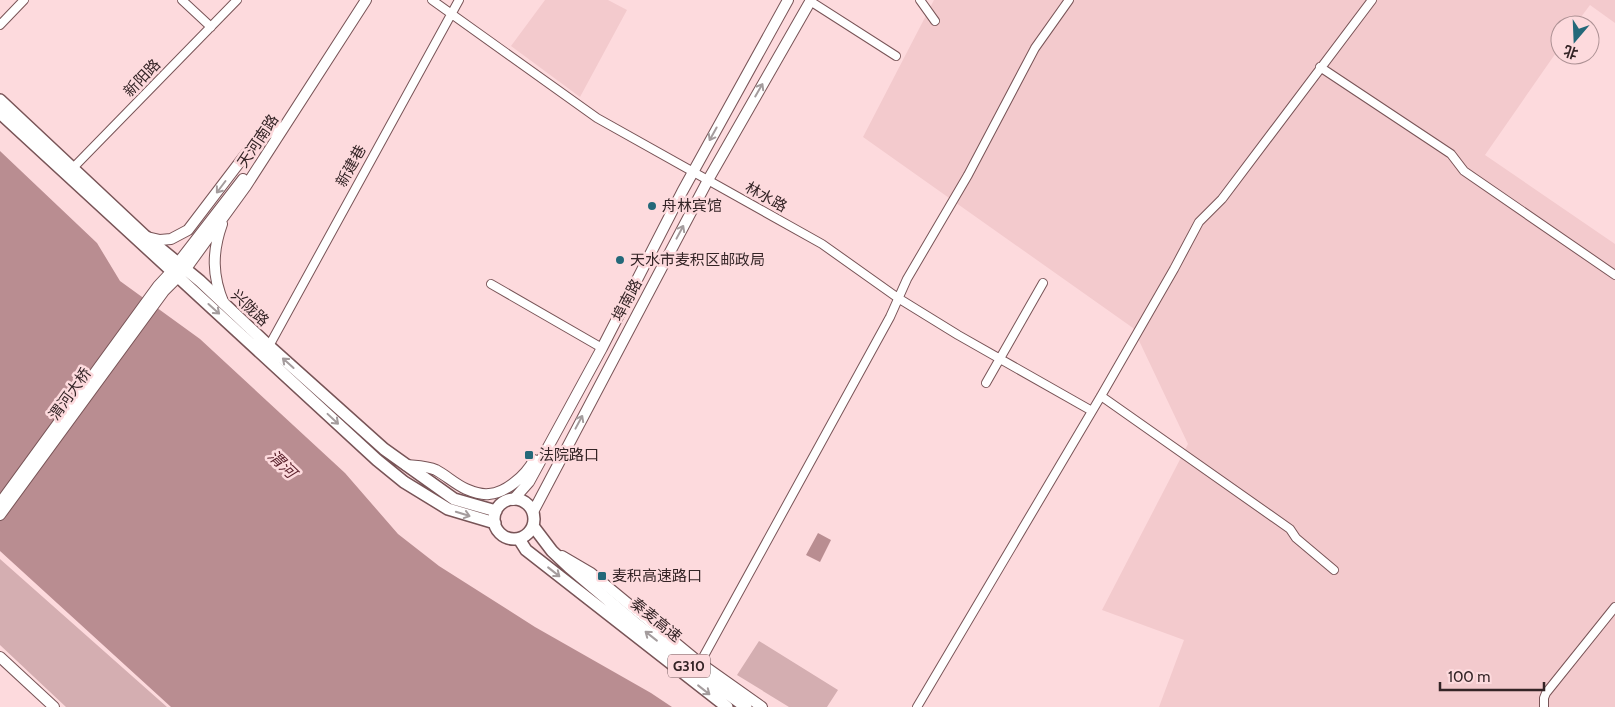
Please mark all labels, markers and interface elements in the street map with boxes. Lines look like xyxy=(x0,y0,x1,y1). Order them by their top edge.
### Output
north arrow xyxy=(1550,15,1600,65)
text: 北 xyxy=(1561,42,1580,63)
street label: 新阳路 xyxy=(120,56,164,100)
one-way arrow xyxy=(754,84,764,98)
street label: 天河南路 xyxy=(234,111,282,171)
one-way arrow xyxy=(708,127,718,142)
street label: 新建巷 xyxy=(332,142,370,190)
street label: 林水路 xyxy=(742,178,790,216)
one-way arrow xyxy=(216,180,226,194)
place label: 舟林宾馆 xyxy=(662,197,722,215)
marker: 舟林宾馆 xyxy=(646,200,658,212)
one-way arrow xyxy=(676,225,685,240)
place label: 天水市麦积区邮政局 xyxy=(630,251,765,269)
marker: 天水市麦积区邮政局 xyxy=(614,254,626,266)
street label: 埠南路 xyxy=(608,276,646,324)
street label: 兴陇路 xyxy=(227,286,273,330)
one-way arrow xyxy=(207,303,220,315)
one-way arrow xyxy=(282,358,295,369)
street label: 渭河大桥 xyxy=(45,364,95,424)
one-way arrow xyxy=(327,413,340,425)
one-way arrow xyxy=(575,416,585,430)
water label: 渭河 xyxy=(264,446,302,484)
place label: 法院路口 xyxy=(539,446,599,464)
marker: 法院路口 xyxy=(523,449,535,461)
one-way arrow xyxy=(455,509,471,519)
one-way arrow xyxy=(547,566,560,577)
place label: 麦积高速路口 xyxy=(612,567,702,585)
marker: 麦积高速路口 xyxy=(596,570,608,582)
street label: 秦麦高速 xyxy=(627,594,685,646)
one-way arrow xyxy=(645,630,658,641)
road number: G310 xyxy=(668,654,710,678)
scale bar xyxy=(1440,660,1544,692)
text: 100 m xyxy=(1448,668,1490,686)
one-way arrow xyxy=(698,684,711,695)

